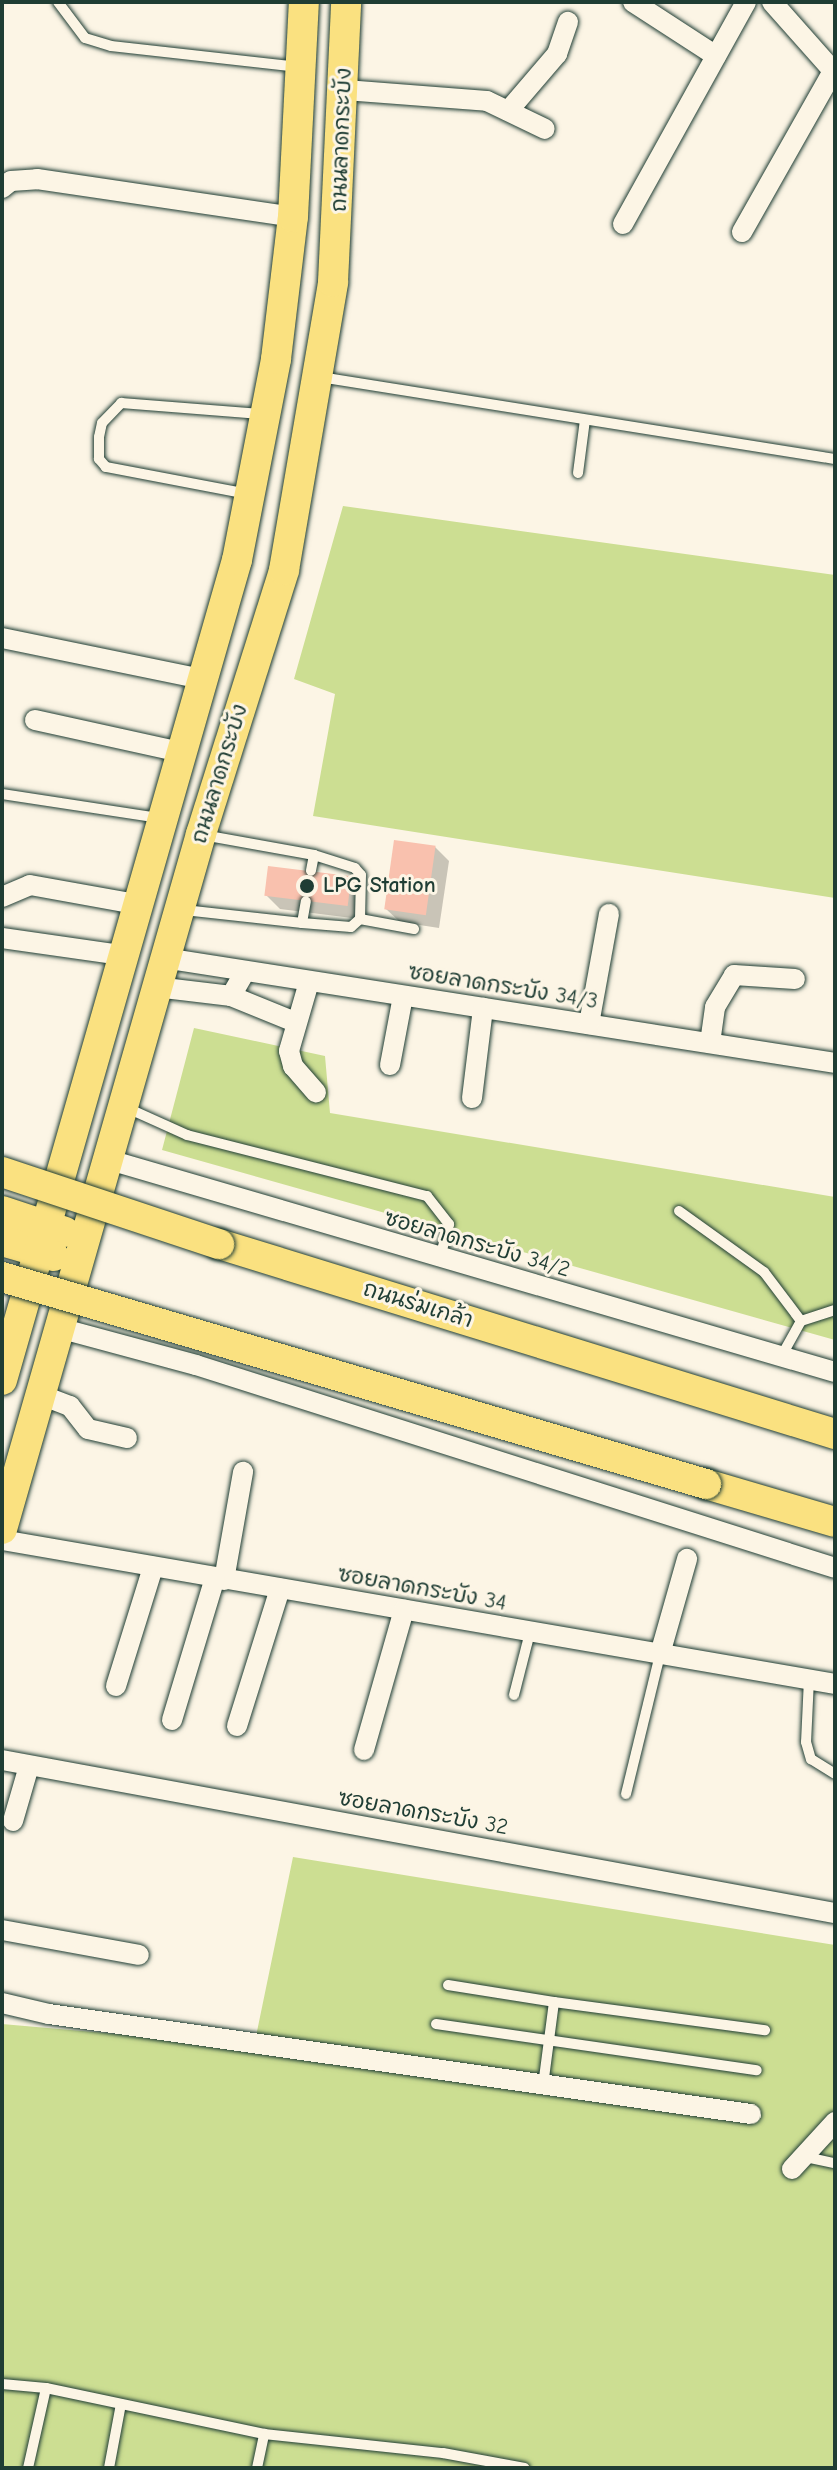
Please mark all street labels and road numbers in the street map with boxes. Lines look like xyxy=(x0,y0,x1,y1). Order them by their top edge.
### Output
street label: ถนนลาดกระบัง xyxy=(326,68,358,212)
street label: ถนนลาดกระบัง xyxy=(186,701,254,847)
street label: ซอยลาดกระบัง 34/3 xyxy=(406,959,600,1015)
street label: ซอยลาดกระบัง 34/2 xyxy=(381,1205,573,1283)
street label: ถนนร่มเกล้า xyxy=(360,1276,476,1334)
street label: ซอยลาดกระบัง 34 xyxy=(336,1561,508,1617)
street label: ซอยลาดกระบัง 32 xyxy=(336,1785,510,1841)

